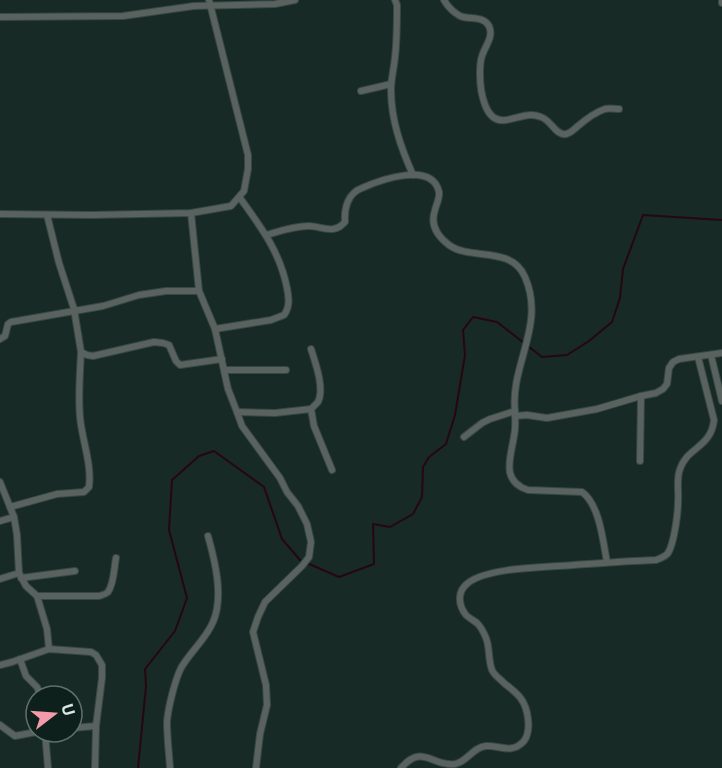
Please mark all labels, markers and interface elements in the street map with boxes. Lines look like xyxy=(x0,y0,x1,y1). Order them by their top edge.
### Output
north arrow xyxy=(24,684,84,744)
text: U xyxy=(57,701,79,718)

